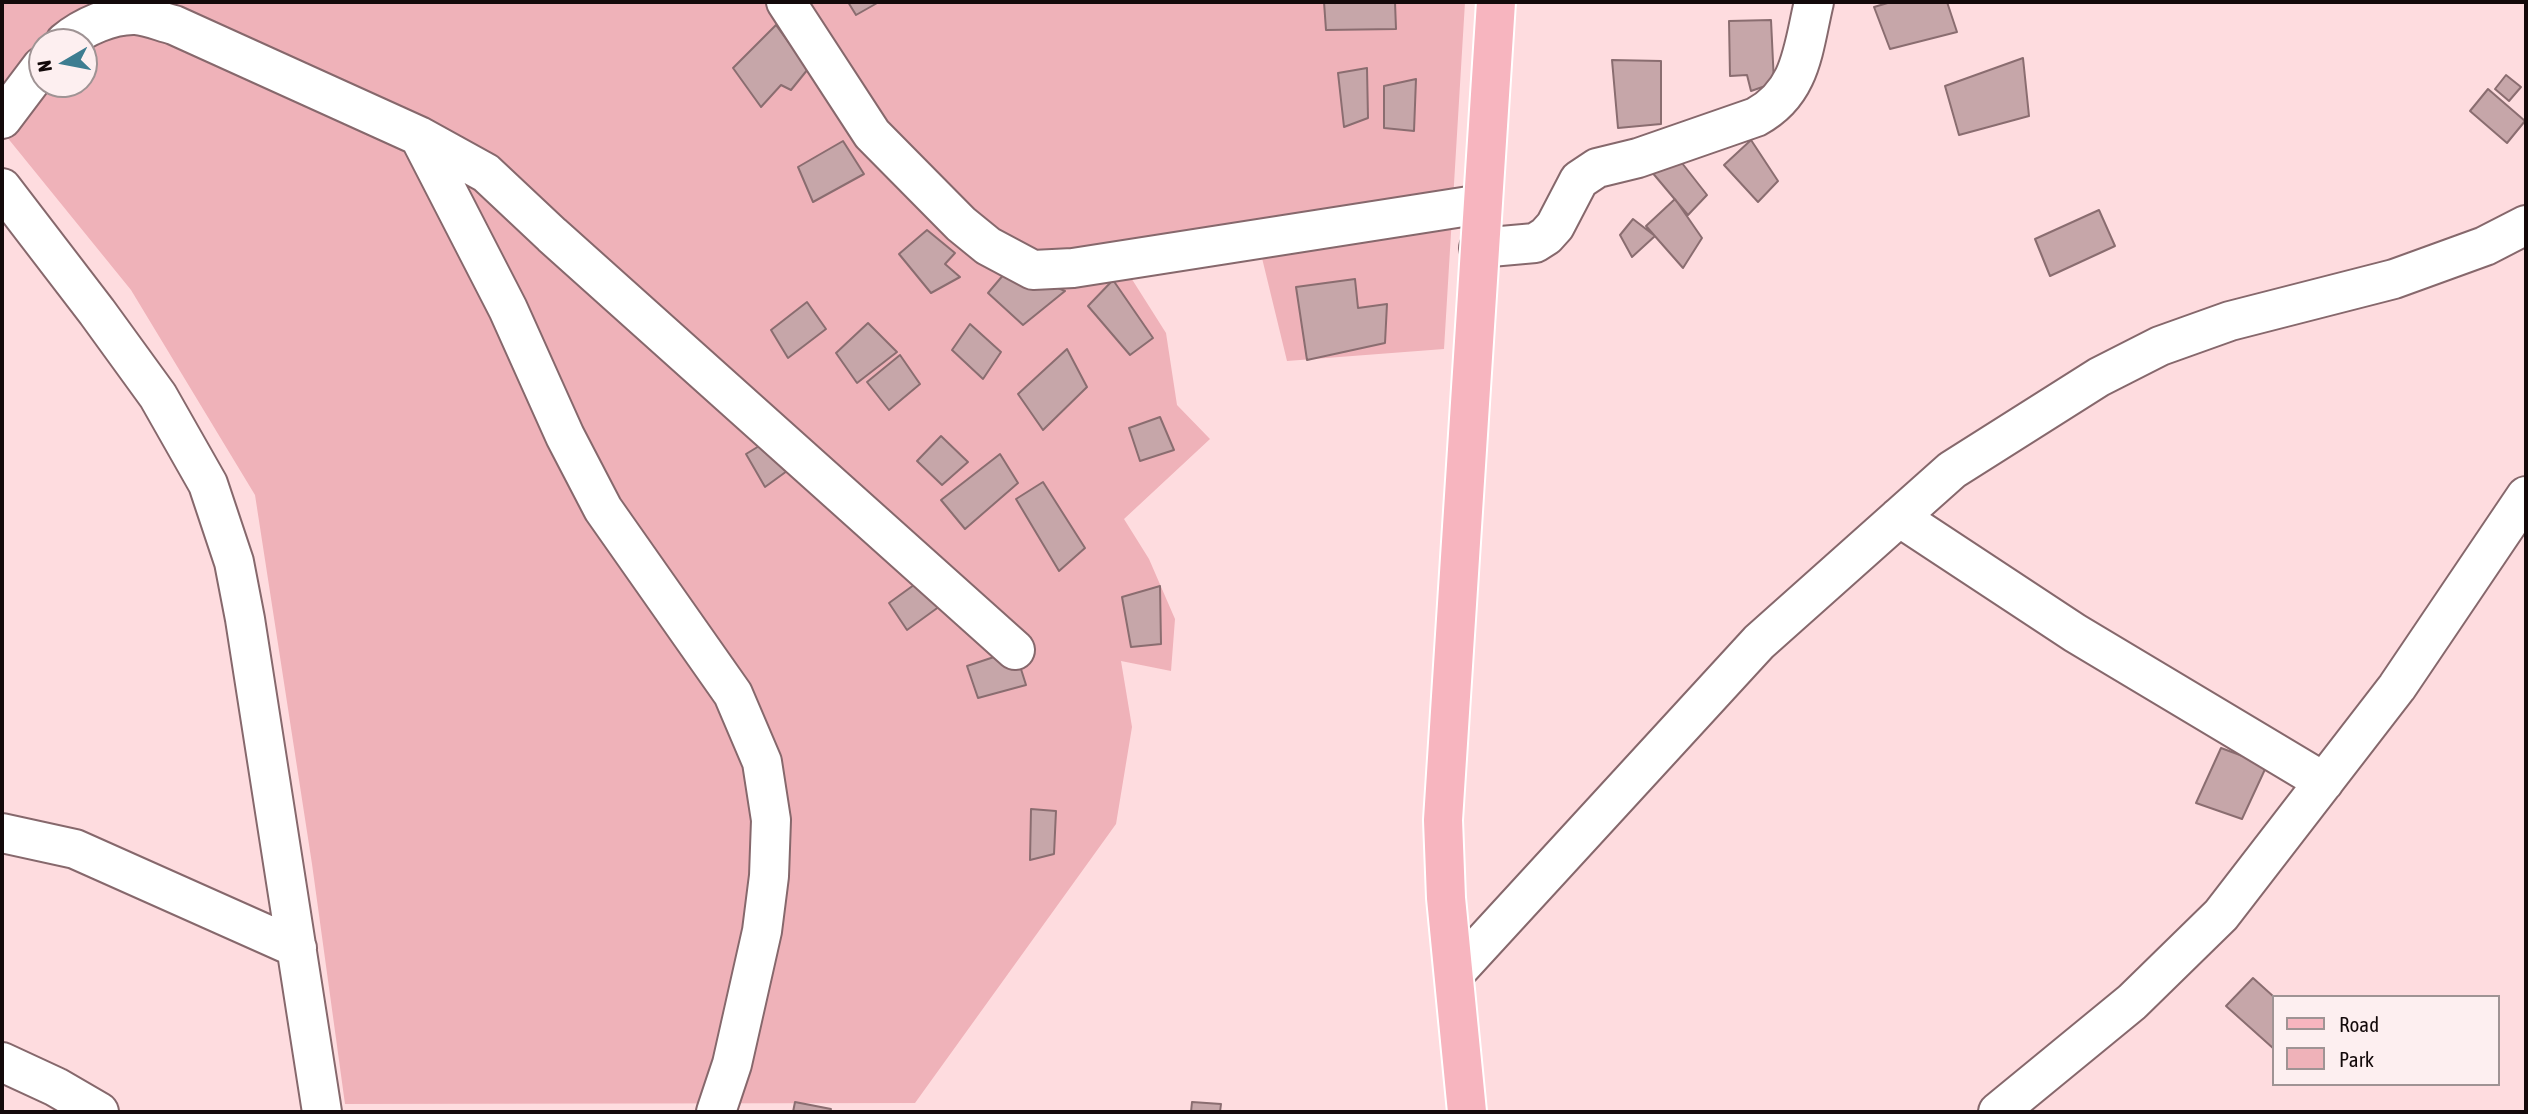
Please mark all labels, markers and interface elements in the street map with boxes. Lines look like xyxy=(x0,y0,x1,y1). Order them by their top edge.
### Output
north arrow xyxy=(28,28,98,98)
text: N xyxy=(32,59,56,74)
legend xyxy=(2272,995,2500,1086)
text: Road xyxy=(2339,1012,2379,1036)
text: Park xyxy=(2339,1047,2374,1071)

